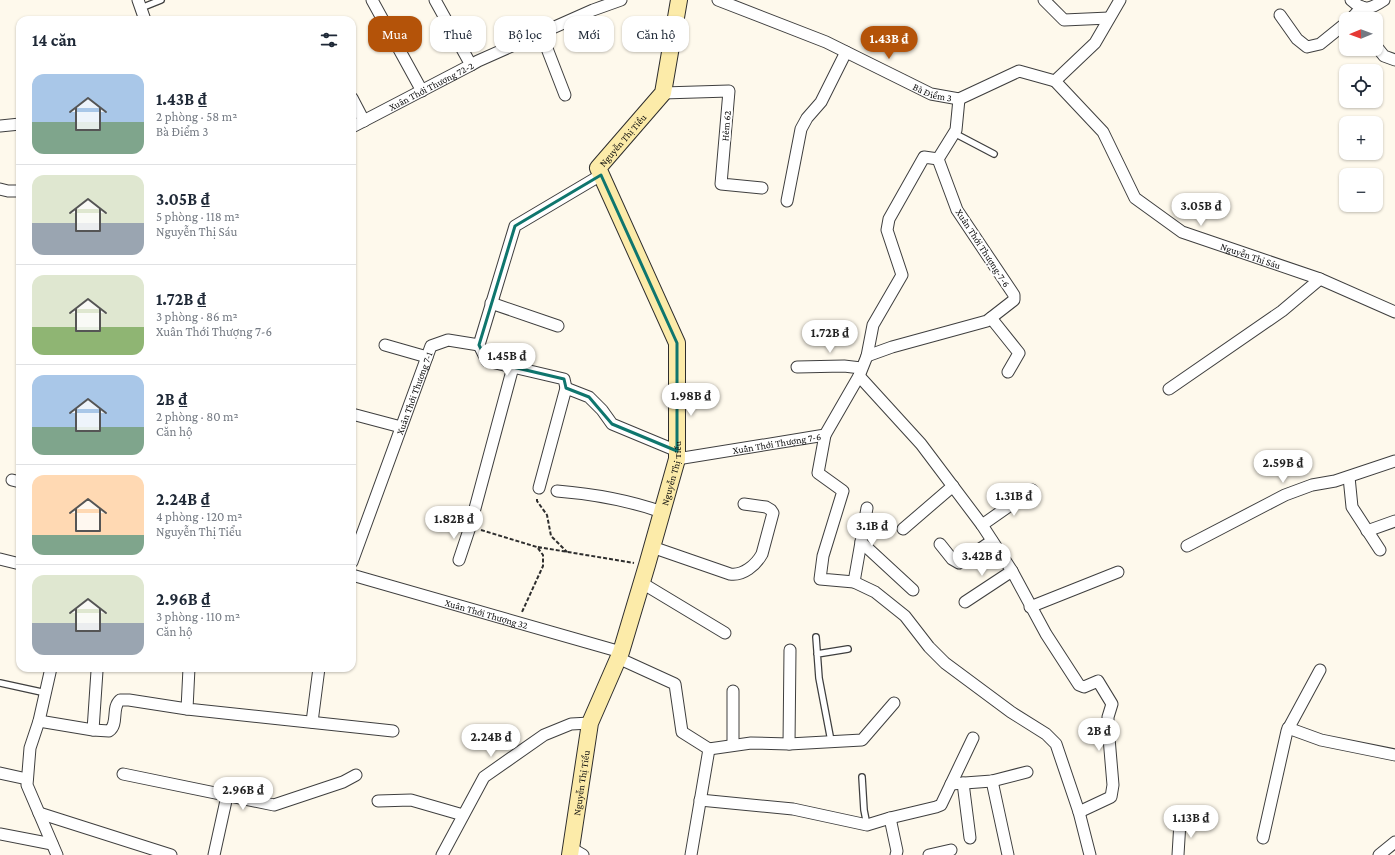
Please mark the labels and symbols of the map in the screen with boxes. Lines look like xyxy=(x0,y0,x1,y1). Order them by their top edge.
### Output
north arrow xyxy=(1339,12,1383,56)
pin: 1.43B ₫ xyxy=(852,26,926,60)
street label: Xuân Thới Thượng 72-2 xyxy=(387,59,475,112)
street label: Bà Điểm 3 xyxy=(911,81,953,103)
street label: Hẻm 62 xyxy=(719,110,733,142)
street label: Nguyễn Thị Tiểu xyxy=(597,111,648,169)
pin: 3.05B ₫ xyxy=(1164,193,1238,227)
street label: Xuân Thới Thượng-7-6 xyxy=(954,207,1012,289)
street label: Nguyễn Thị Sáu xyxy=(1219,240,1283,271)
pin: 1.72B ₫ xyxy=(793,320,867,354)
pin: 1.45B ₫ xyxy=(470,343,544,377)
street label: Xuân Thới Thượng 7-1 xyxy=(394,350,434,436)
pin: 1.98B ₫ xyxy=(654,383,728,417)
street label: Xuân Thới Thượng 7-6 xyxy=(732,430,822,455)
street label: Nguyễn Thị Tiểu xyxy=(659,440,683,507)
pin: 2.59B ₫ xyxy=(1246,450,1320,484)
pin: 1.31B ₫ xyxy=(977,483,1051,517)
pin: 1.82B ₫ xyxy=(417,506,491,540)
pin: 3.1B ₫ xyxy=(839,513,905,547)
pin: 3.42B ₫ xyxy=(945,543,1019,577)
street label: Xuân Thới Thượng 32 xyxy=(444,596,530,631)
pin: 2B ₫ xyxy=(1075,718,1123,752)
pin: 2.24B ₫ xyxy=(454,724,528,758)
street label: Nguyễn Thị Tiểu xyxy=(571,749,591,816)
pin: 2.96B ₫ xyxy=(206,777,280,811)
pin: 1.13B ₫ xyxy=(1154,805,1228,839)

